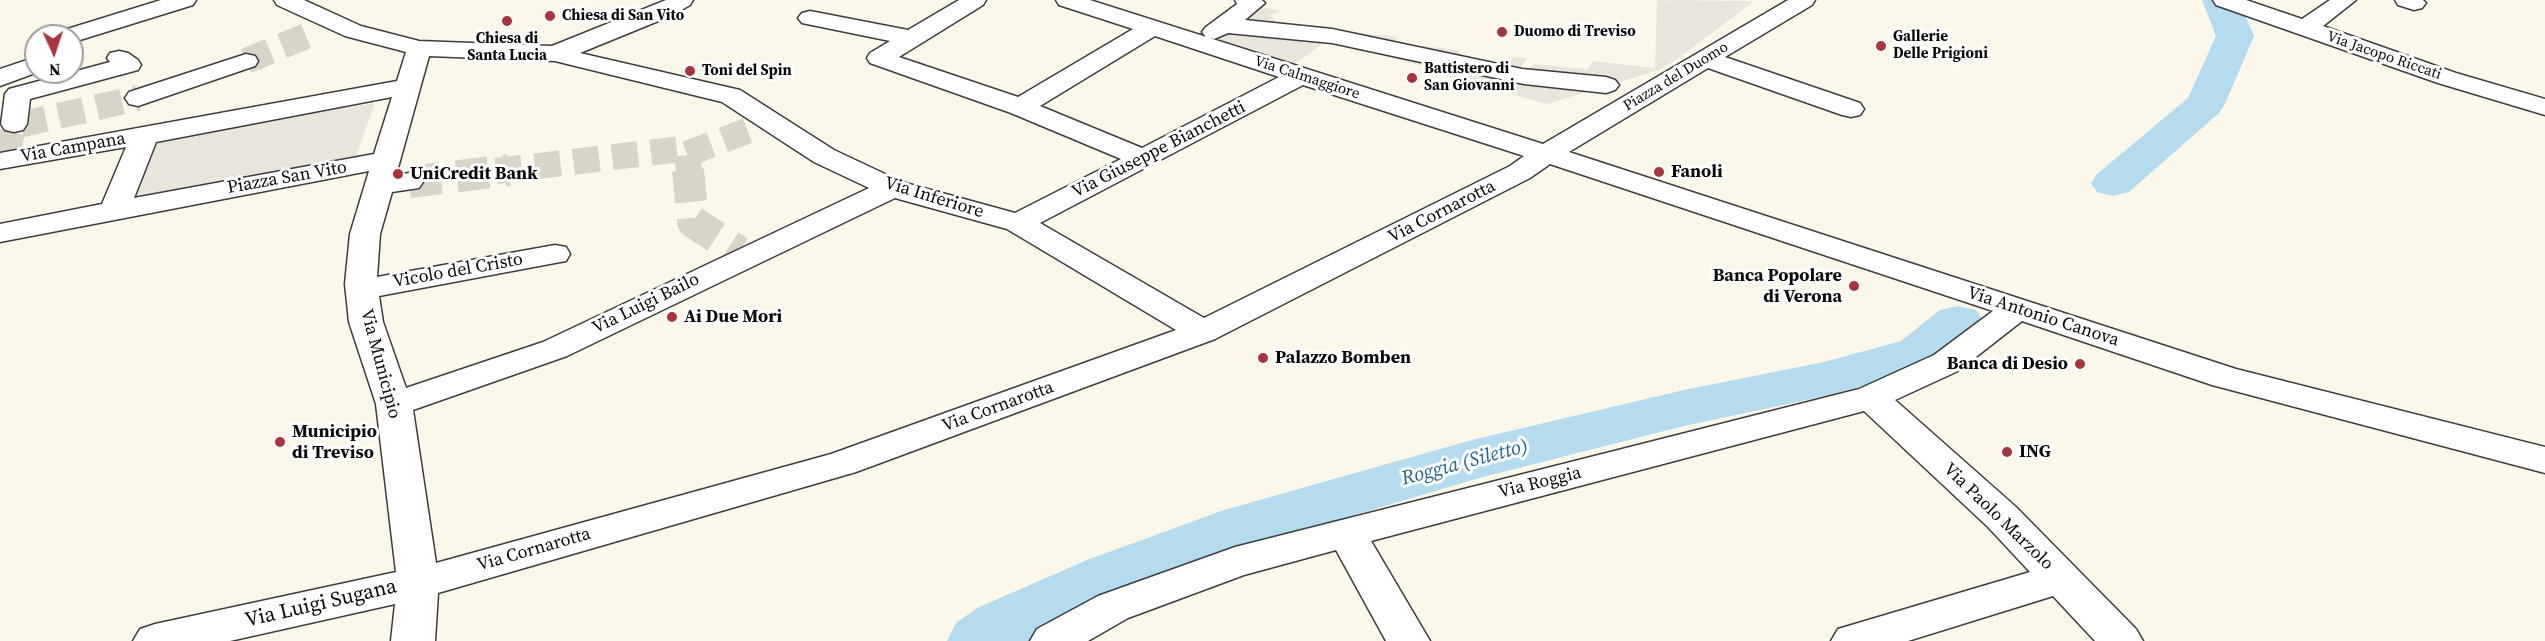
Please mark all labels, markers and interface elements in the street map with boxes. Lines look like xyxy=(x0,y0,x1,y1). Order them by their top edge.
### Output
place label: Chiesa di San Vito xyxy=(562,7,684,25)
marker: Chiesa di San Vito xyxy=(543,9,557,23)
marker: Chiesa di Santa Lucia xyxy=(500,14,514,28)
place label: Duomo di Treviso xyxy=(1514,23,1636,41)
north arrow xyxy=(24,24,84,84)
marker: Duomo di Treviso xyxy=(1495,25,1509,39)
place label: Gallerie Delle Prigioni xyxy=(1893,28,1988,63)
street label: Via Jacopo Riccati xyxy=(2324,28,2444,84)
place label: Chiesa di Santa Lucia xyxy=(467,30,547,65)
street label: Piazza del Duomo xyxy=(1620,39,1732,115)
marker: Gallerie Delle Prigioni xyxy=(1874,39,1888,53)
street label: Via Calmaggiore xyxy=(1252,52,1362,104)
text: N xyxy=(48,59,61,81)
place label: Battistero di San Giovanni xyxy=(1424,60,1514,95)
place label: Toni del Spin xyxy=(702,62,792,80)
marker: Toni del Spin xyxy=(683,64,697,78)
marker: Battistero di San Giovanni xyxy=(1405,71,1419,85)
street label: Via Giuseppe Bianchetti xyxy=(1069,97,1249,203)
street label: Via Campana xyxy=(19,128,127,168)
street label: Piazza San Vito xyxy=(225,157,349,199)
place label: Fanoli xyxy=(1671,161,1723,183)
place label: UniCredit Bank xyxy=(410,163,538,185)
marker: Fanoli xyxy=(1652,165,1666,179)
marker: UniCredit Bank xyxy=(391,167,405,181)
street label: Via Inferiore xyxy=(882,173,986,223)
street label: Via Cornarotta xyxy=(1385,176,1499,248)
street label: Vicolo del Cristo xyxy=(391,249,525,293)
place label: Banca Popolare di Verona xyxy=(1713,265,1842,308)
street label: Via Luigi Bailo xyxy=(589,269,703,339)
marker: Banca Popolare di Verona xyxy=(1847,279,1861,293)
street label: Via Antonio Canova xyxy=(1964,282,2122,352)
place label: Ai Due Mori xyxy=(684,306,782,328)
street label: Via Municipio xyxy=(355,307,405,421)
marker: Ai Due Mori xyxy=(665,310,679,324)
place label: Palazzo Bomben xyxy=(1275,347,1411,369)
marker: Palazzo Bomben xyxy=(1256,351,1270,365)
place label: Banca di Desio xyxy=(1947,353,2068,375)
marker: Banca di Desio xyxy=(2073,357,2087,371)
street label: Via Cornarotta xyxy=(939,377,1057,437)
place label: Municipio di Treviso xyxy=(292,421,377,464)
marker: Municipio di Treviso xyxy=(273,435,287,449)
water label: Roggia (Siletto) xyxy=(1399,435,1531,491)
place label: ING xyxy=(2019,441,2051,463)
marker: ING xyxy=(2000,445,2014,459)
street label: Via Paolo Marzolo xyxy=(1938,459,2058,575)
street label: Via Roggia xyxy=(1496,462,1584,504)
street label: Via Cornarotta xyxy=(475,523,593,577)
street label: Via Luigi Sugana xyxy=(243,574,399,634)

